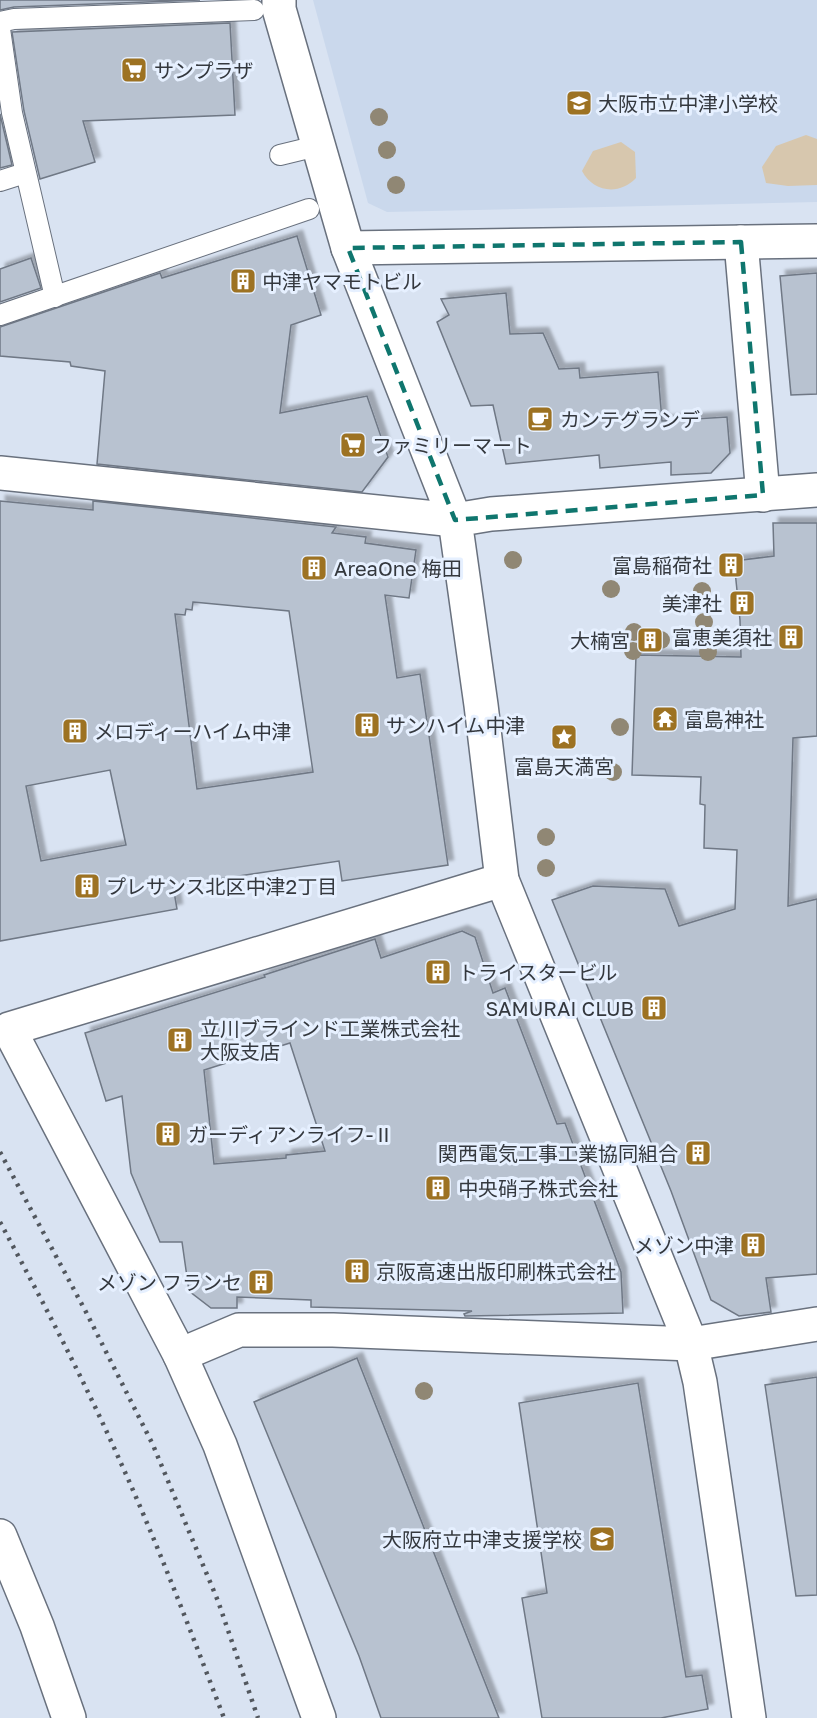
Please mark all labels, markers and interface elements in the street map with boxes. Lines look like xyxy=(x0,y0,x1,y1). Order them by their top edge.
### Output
supermarket icon: サンプラザ xyxy=(119,55,149,85)
place label: サンプラザ xyxy=(154,58,253,82)
school or university icon: 大阪市立中津小学校 xyxy=(564,88,594,118)
place label: 大阪市立中津小学校 xyxy=(598,91,778,115)
building icon: 中津ヤマモトビル xyxy=(228,266,258,296)
place label: 中津ヤマモトビル xyxy=(262,269,422,293)
cafe icon: カンテグランデ xyxy=(525,404,555,434)
place label: カンテグランデ xyxy=(560,407,700,431)
supermarket icon: ファミリーマート xyxy=(338,430,368,460)
place label: ファミリーマート xyxy=(372,433,532,457)
building icon: 富島稲荷社 xyxy=(716,550,746,580)
building icon: AreaOne 梅田 xyxy=(299,553,329,583)
place label: 富島稲荷社 xyxy=(612,553,712,577)
place label: AreaOne 梅田 xyxy=(334,556,462,580)
building icon: 美津社 xyxy=(727,588,757,618)
place label: 美津社 xyxy=(662,591,722,615)
building icon: 富恵美須社 xyxy=(776,622,806,652)
building icon: 大楠宮 xyxy=(635,625,665,655)
place label: 富恵美須社 xyxy=(672,625,772,649)
place label: 大楠宮 xyxy=(570,628,630,652)
temple icon: 富島神社 xyxy=(650,704,680,734)
place label: 富島神社 xyxy=(684,707,764,731)
building icon: サンハイム中津 xyxy=(352,710,382,740)
place label: サンハイム中津 xyxy=(386,713,525,737)
building icon: メロディーハイム中津 xyxy=(60,716,90,746)
place label: メロディーハイム中津 xyxy=(94,719,291,743)
place icon: 富島天満宮 xyxy=(549,722,579,752)
place label: 富島天満宮 xyxy=(514,754,614,778)
building icon: プレサンス北区中津2丁目 xyxy=(72,871,102,901)
place label: プレサンス北区中津2丁目 xyxy=(106,874,337,898)
building icon: トライスタービル xyxy=(423,957,453,987)
place label: トライスタービル xyxy=(458,960,617,984)
building icon: SAMURAI CLUB xyxy=(639,993,669,1023)
place label: SAMURAI CLUB xyxy=(486,996,634,1020)
place label: 立川ブラインド工業株式会社 大阪支店 xyxy=(200,1016,460,1063)
building icon: 立川ブラインド工業株式会社 大阪支店 xyxy=(165,1025,195,1055)
building icon: ガーディアンライフ-Ⅱ xyxy=(153,1119,183,1149)
place label: ガーディアンライフ-Ⅱ xyxy=(188,1122,393,1146)
building icon: 関西電気工事工業協同組合 xyxy=(683,1138,713,1168)
place label: 関西電気工事工業協同組合 xyxy=(438,1141,678,1165)
building icon: 中央硝子株式会社 xyxy=(423,1173,453,1203)
place label: 中央硝子株式会社 xyxy=(458,1176,618,1200)
building icon: メゾン中津 xyxy=(738,1230,768,1260)
place label: メゾン中津 xyxy=(634,1233,734,1257)
building icon: 京阪高速出版印刷株式会社 xyxy=(342,1256,372,1286)
place label: 京阪高速出版印刷株式会社 xyxy=(376,1259,616,1283)
building icon: メゾン フランセ xyxy=(246,1267,276,1297)
place label: メゾン フランセ xyxy=(97,1270,242,1294)
school or university icon: 大阪府立中津支援学校 xyxy=(587,1524,617,1554)
place label: 大阪府立中津支援学校 xyxy=(382,1527,582,1551)

